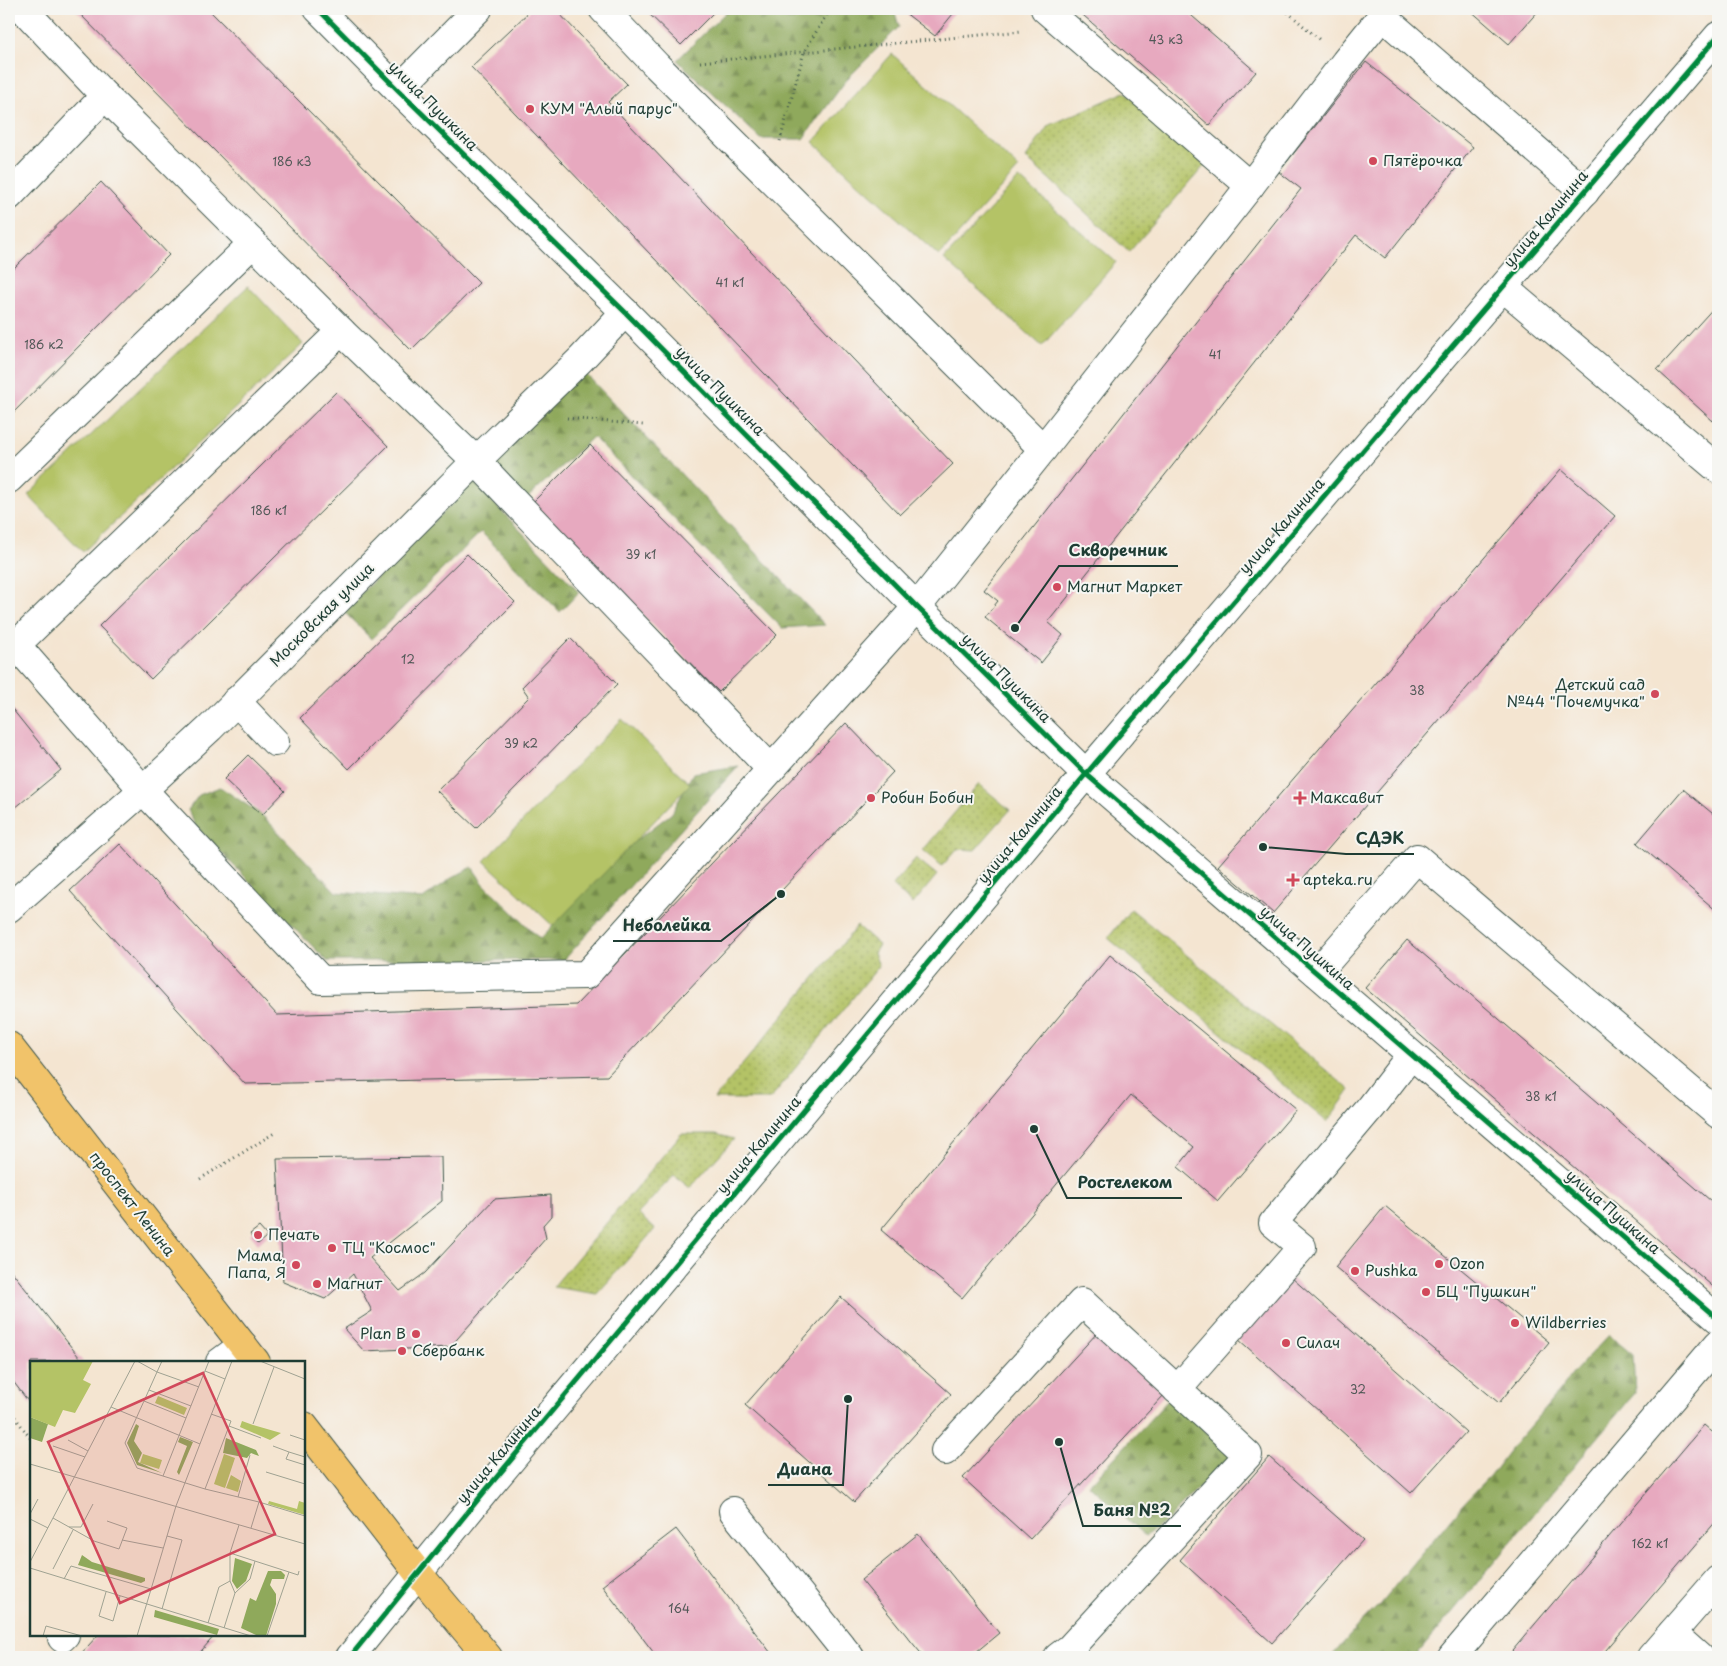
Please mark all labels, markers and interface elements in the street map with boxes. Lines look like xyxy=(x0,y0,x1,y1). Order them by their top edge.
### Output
house number: 43 к3 xyxy=(1149,30,1183,48)
street label: улица Пушкина xyxy=(384,55,485,156)
place label: КУМ "Алый парус" xyxy=(540,96,678,119)
marker: КУМ "Алый парус" xyxy=(524,103,536,115)
place label: Пятёрочка xyxy=(1383,148,1463,171)
house number: 186 к3 xyxy=(272,152,312,170)
marker: Пятёрочка xyxy=(1367,155,1379,167)
street label: улица Калинина xyxy=(1497,164,1593,272)
house number: 41 к1 xyxy=(715,273,745,291)
house number: 186 к2 xyxy=(24,335,64,353)
street label: улица Пушкина xyxy=(671,340,772,441)
house number: 41 xyxy=(1209,345,1221,363)
street label: улица Калинина xyxy=(1232,471,1330,578)
house number: 186 к1 xyxy=(251,501,287,519)
callout: Скворечник xyxy=(1059,535,1178,566)
text: Скворечник xyxy=(1069,537,1168,561)
house number: 39 к1 xyxy=(626,545,656,563)
street label: Московская улица xyxy=(264,556,379,671)
place label: Магнит Маркет xyxy=(1067,574,1183,597)
marker: Магнит Маркет xyxy=(1051,581,1063,593)
street label: улица Пушкина xyxy=(957,627,1058,728)
house number: 12 xyxy=(401,650,415,668)
place label: Детский сад №44 "Почемучка" xyxy=(1507,672,1645,712)
house number: 38 xyxy=(1409,681,1425,699)
marker: Детский сад №44 "Почемучка" xyxy=(1649,688,1661,700)
house number: 39 к2 xyxy=(504,734,538,752)
street label: улица Калинина xyxy=(971,780,1067,888)
place label: Робин Бобин xyxy=(881,785,974,808)
place label: Максавит xyxy=(1310,785,1384,808)
marker: Робин Бобин xyxy=(865,792,877,804)
marker: Максавит xyxy=(1294,792,1306,804)
callout: СДЭК xyxy=(1346,823,1414,854)
text: СДЭК xyxy=(1356,825,1404,849)
place label: apteka.ru xyxy=(1303,867,1373,890)
marker: apteka.ru xyxy=(1287,874,1299,886)
street label: улица Пушкина xyxy=(1256,899,1361,995)
callout: Неболейка xyxy=(613,910,721,941)
text: Неболейка xyxy=(623,912,711,936)
house number: 38 к1 xyxy=(1525,1087,1557,1105)
street label: улица Калинина xyxy=(710,1090,806,1198)
street label: проспект Ленина xyxy=(85,1146,182,1261)
street label: улица Пушкина xyxy=(1562,1163,1667,1259)
callout: Ростелеком xyxy=(1067,1167,1182,1198)
text: Ростелеком xyxy=(1077,1169,1173,1193)
place label: Печать xyxy=(268,1222,320,1245)
marker: Печать xyxy=(252,1229,264,1241)
place label: ТЦ "Космос" xyxy=(342,1235,436,1258)
marker: ТЦ "Космос" xyxy=(326,1242,338,1254)
place label: Мама, Папа, Я xyxy=(227,1243,286,1283)
place label: Ozon xyxy=(1449,1251,1485,1274)
place label: Pushka xyxy=(1365,1258,1418,1281)
marker: Ozon xyxy=(1433,1258,1445,1270)
marker: Мама, Папа, Я xyxy=(290,1259,302,1271)
marker: Pushka xyxy=(1349,1265,1361,1277)
place label: Магнит xyxy=(327,1271,382,1294)
marker: Магнит xyxy=(311,1278,323,1290)
place label: БЦ "Пушкин" xyxy=(1436,1279,1536,1302)
marker: БЦ "Пушкин" xyxy=(1420,1286,1432,1298)
place label: Wildberries xyxy=(1525,1310,1607,1333)
marker: Wildberries xyxy=(1509,1317,1521,1329)
place label: Plan B xyxy=(360,1321,406,1344)
marker: Plan B xyxy=(410,1328,422,1340)
place label: Силач xyxy=(1296,1330,1340,1353)
marker: Силач xyxy=(1280,1337,1292,1349)
place label: Сбербанк xyxy=(412,1338,484,1361)
marker: Сбербанк xyxy=(396,1345,408,1357)
inset map xyxy=(30,1361,305,1636)
house number: 32 xyxy=(1350,1380,1366,1398)
street label: улица Калинина xyxy=(450,1400,546,1508)
callout: Диана xyxy=(768,1454,843,1485)
text: Диана xyxy=(777,1456,832,1480)
callout: Баня №2 xyxy=(1083,1495,1181,1526)
text: Баня №2 xyxy=(1093,1497,1171,1521)
house number: 162 к1 xyxy=(1632,1534,1668,1552)
house number: 164 xyxy=(668,1599,690,1617)

